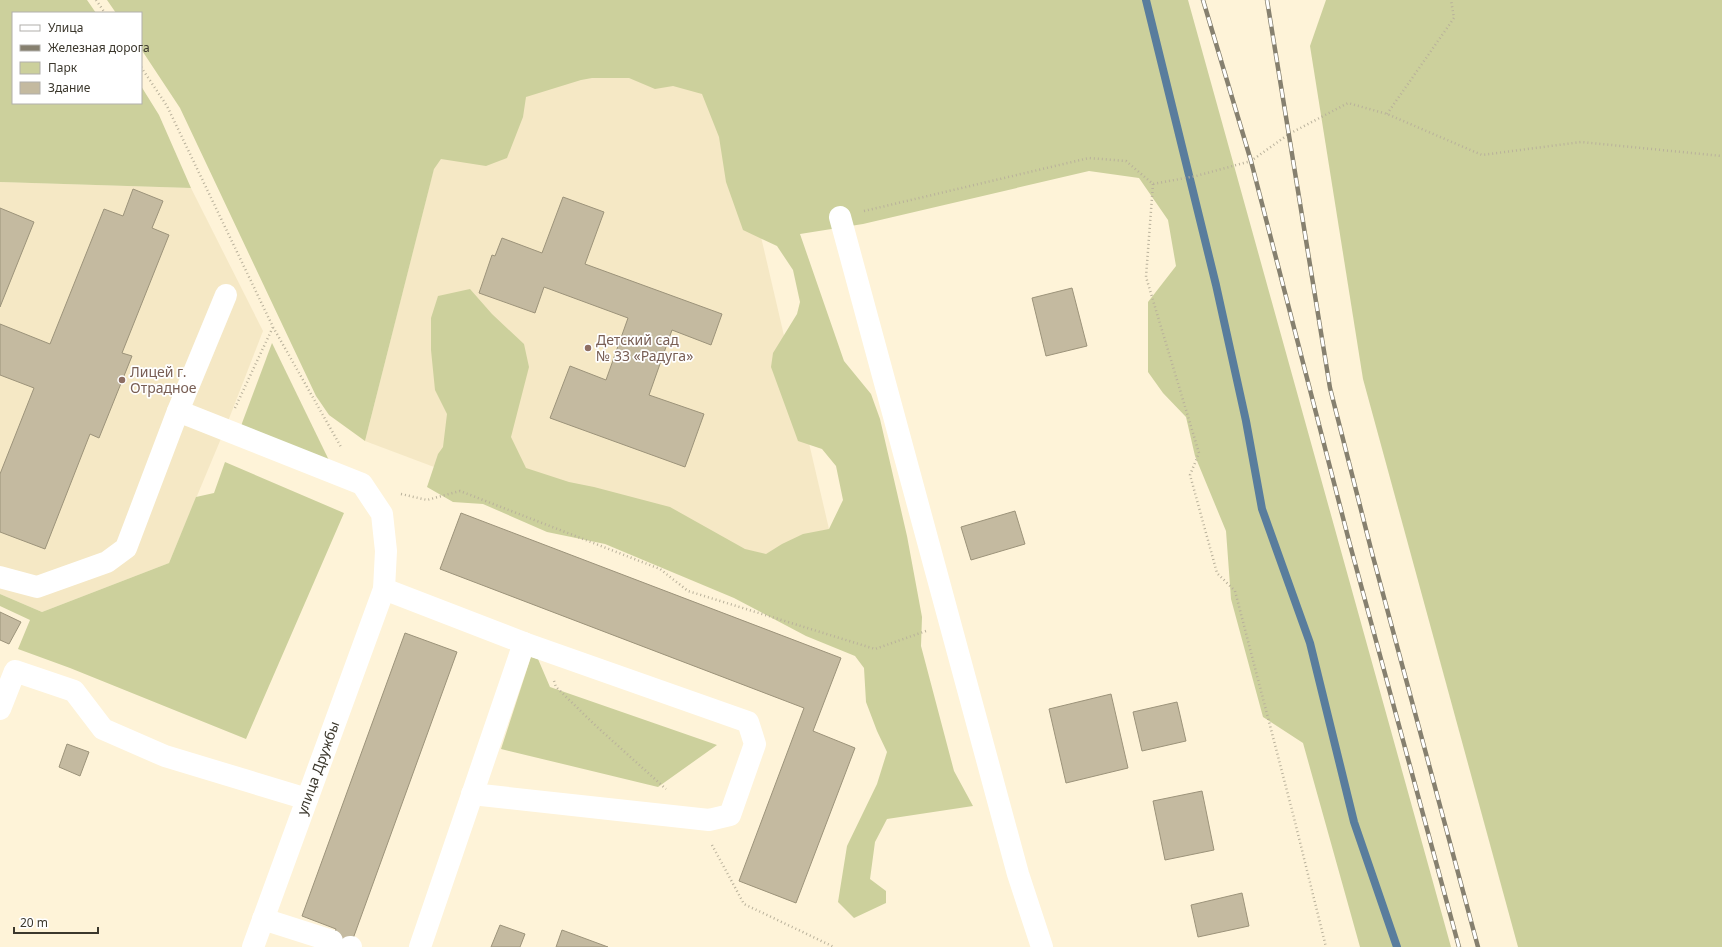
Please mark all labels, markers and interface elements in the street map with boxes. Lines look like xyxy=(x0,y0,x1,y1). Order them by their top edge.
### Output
legend xyxy=(12,12,142,104)
text: Улица xyxy=(48,19,83,36)
text: Железная дорога xyxy=(48,39,150,56)
text: Парк xyxy=(48,59,78,76)
text: Здание xyxy=(48,79,91,96)
place label: Детский сад № 33 «Радуга» xyxy=(596,330,693,365)
marker: Детский сад № 33 «Радуга» xyxy=(583,343,593,353)
place label: Лицей г. Отрадное xyxy=(130,362,197,397)
marker: Лицей г. Отрадное xyxy=(117,375,127,385)
street label: улица Дружбы xyxy=(292,718,343,817)
scale bar xyxy=(14,909,98,935)
text: 20 m xyxy=(20,914,48,931)

